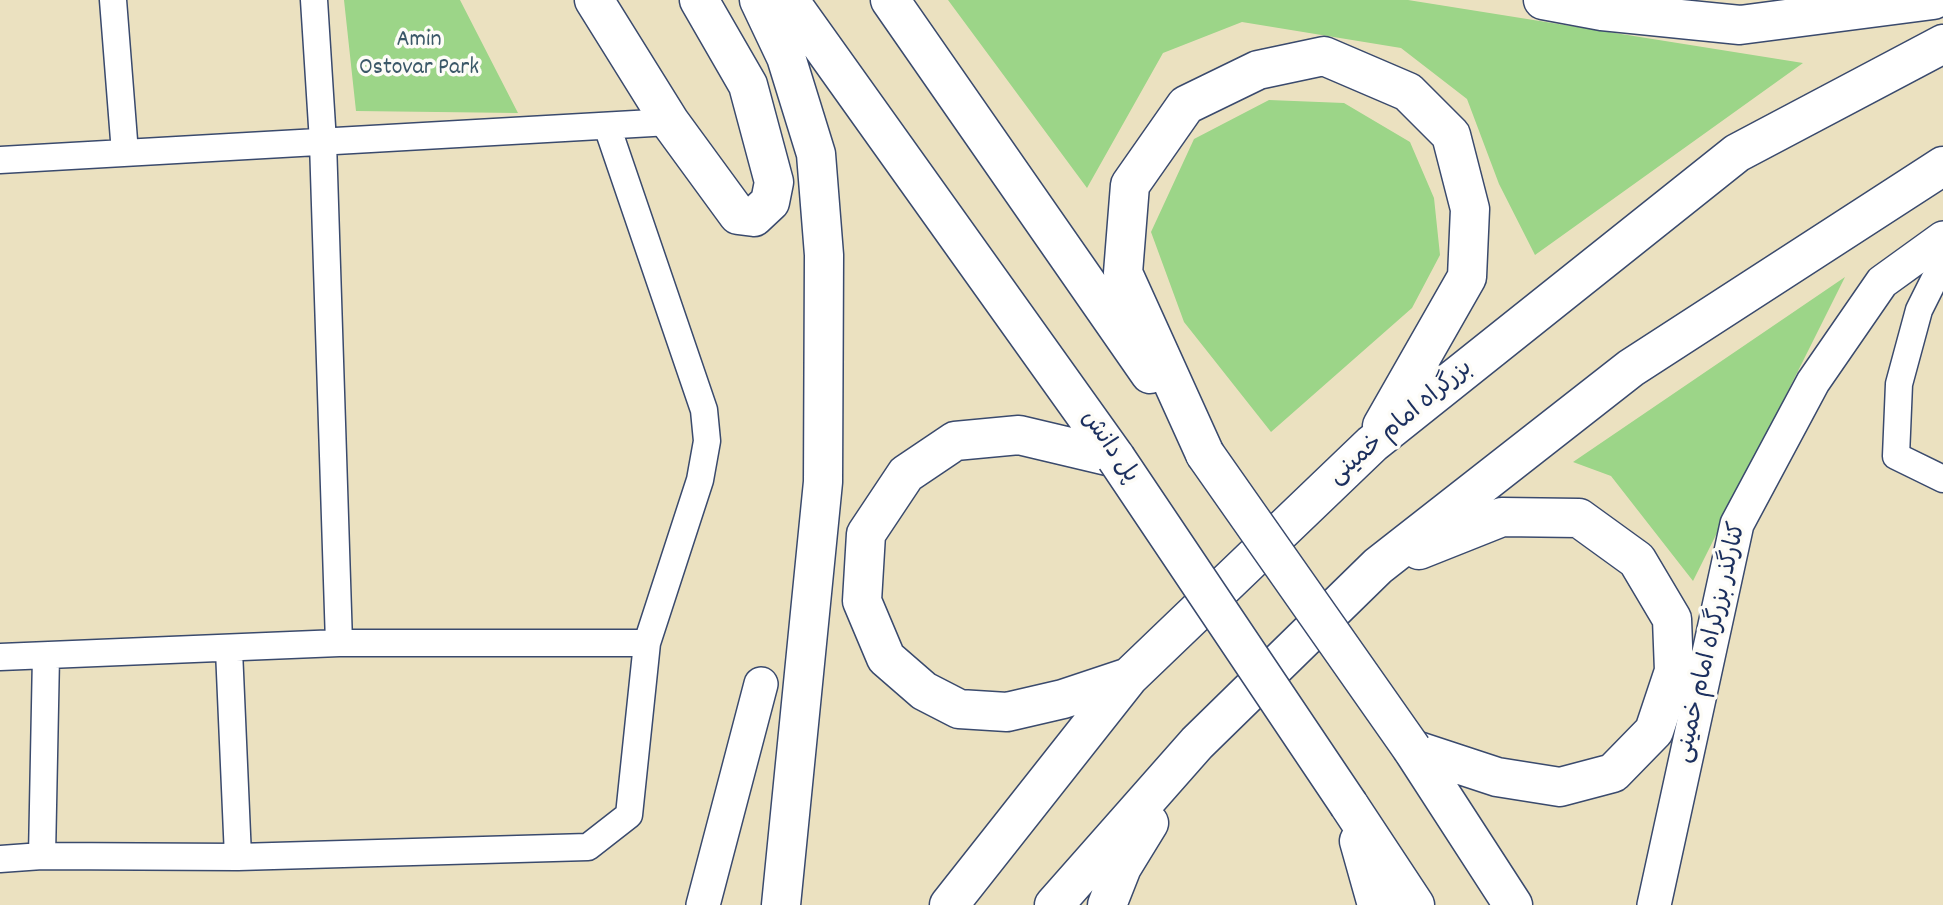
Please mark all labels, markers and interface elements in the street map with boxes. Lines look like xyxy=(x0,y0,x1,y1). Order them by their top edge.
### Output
park label: Amin Ostovar Park xyxy=(359,28,479,84)
street label: بزرگراه امام خمینی xyxy=(1324,355,1480,493)
street label: پل دانش xyxy=(1073,406,1143,490)
street label: کنارگذر بزرگراه امام خمینی xyxy=(1671,520,1755,766)

